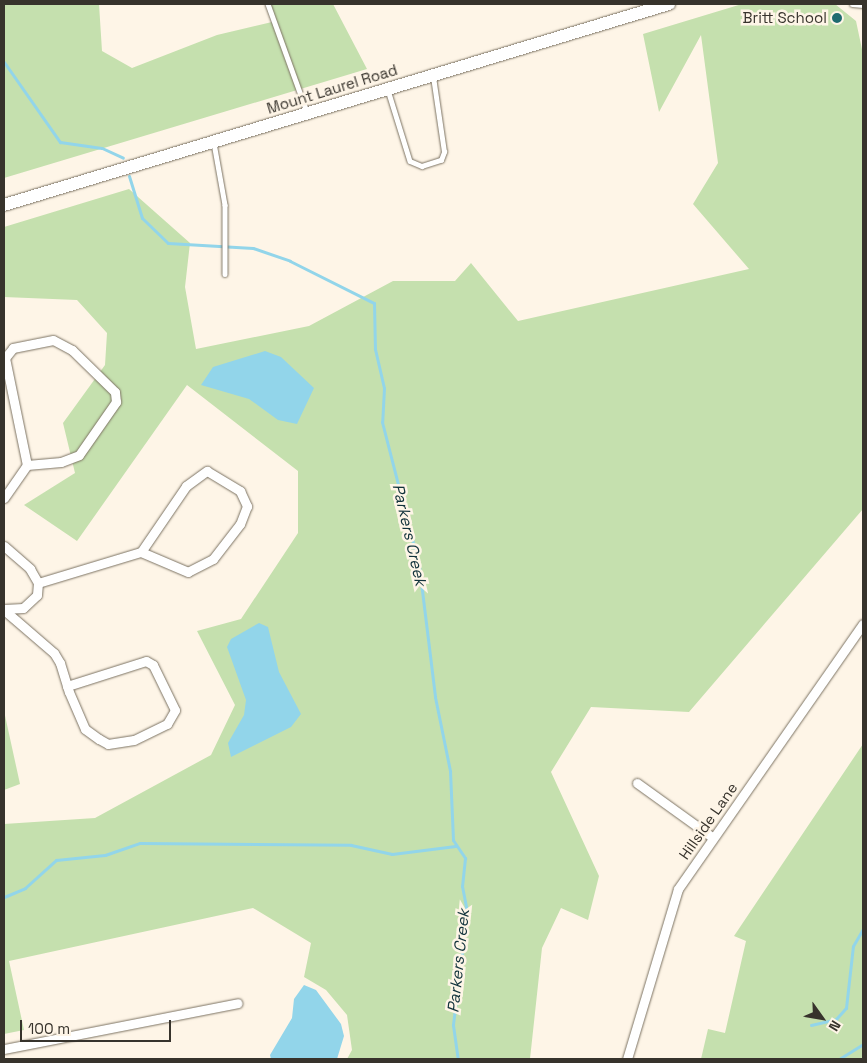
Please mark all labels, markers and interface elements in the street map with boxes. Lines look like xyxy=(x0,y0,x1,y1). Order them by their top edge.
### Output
place label: Britt School xyxy=(743,9,827,27)
marker: Britt School xyxy=(831,12,843,24)
street label: Mount Laurel Road xyxy=(265,61,399,117)
water label: Parkers Creek xyxy=(388,482,430,588)
street label: Hillside Lane xyxy=(675,779,741,863)
water label: Parkers Creek xyxy=(444,908,474,1014)
north arrow xyxy=(797,993,847,1043)
scale bar xyxy=(22,1010,174,1042)
text: N xyxy=(825,1017,845,1035)
text: 100 m xyxy=(28,1019,70,1038)

